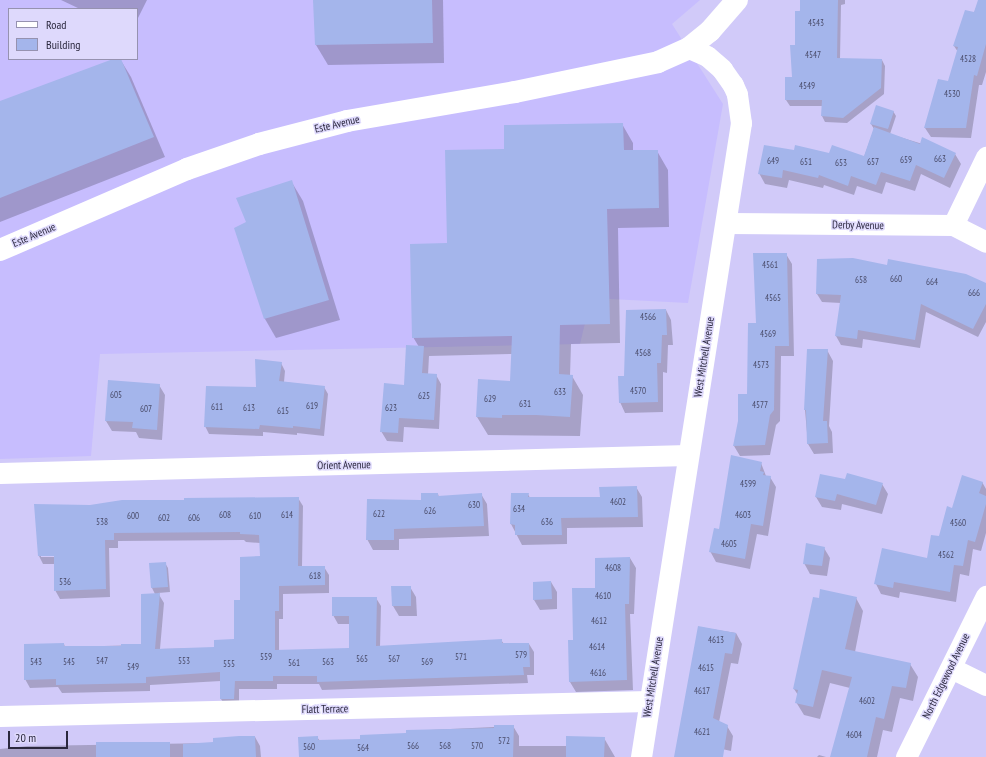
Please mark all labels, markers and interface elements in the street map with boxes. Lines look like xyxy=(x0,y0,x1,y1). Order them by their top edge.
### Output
legend xyxy=(8,8,138,60)
text: Road xyxy=(46,17,66,32)
house number: 4543 xyxy=(808,18,824,28)
text: Building xyxy=(46,37,81,52)
house number: 4547 xyxy=(805,50,821,60)
house number: 4528 xyxy=(960,54,976,64)
house number: 4549 xyxy=(799,81,815,91)
house number: 4530 xyxy=(944,89,960,99)
street label: Este Avenue xyxy=(313,112,361,136)
house number: 663 xyxy=(934,154,946,164)
house number: 659 xyxy=(900,155,912,165)
house number: 649 xyxy=(767,156,779,166)
house number: 651 xyxy=(800,157,812,167)
house number: 657 xyxy=(867,157,879,167)
house number: 653 xyxy=(835,158,847,168)
street label: Derby Avenue xyxy=(832,218,884,232)
street label: Este Avenue xyxy=(10,220,58,250)
house number: 4561 xyxy=(762,260,778,270)
house number: 660 xyxy=(890,274,902,284)
house number: 658 xyxy=(855,275,867,285)
house number: 664 xyxy=(926,277,938,287)
house number: 666 xyxy=(968,288,980,298)
house number: 4565 xyxy=(765,293,781,303)
house number: 4566 xyxy=(640,312,656,322)
street label: West Mitchell Avenue xyxy=(691,316,717,398)
house number: 4569 xyxy=(760,329,776,339)
house number: 4568 xyxy=(635,348,651,358)
house number: 4573 xyxy=(753,360,769,370)
house number: 4570 xyxy=(630,386,646,396)
house number: 633 xyxy=(554,387,566,397)
house number: 605 xyxy=(110,390,122,400)
house number: 625 xyxy=(418,391,430,401)
house number: 629 xyxy=(484,394,496,404)
house number: 631 xyxy=(519,399,531,409)
house number: 4577 xyxy=(752,400,768,410)
house number: 619 xyxy=(306,401,318,411)
house number: 611 xyxy=(211,402,223,412)
house number: 613 xyxy=(243,403,255,413)
house number: 623 xyxy=(385,403,397,413)
house number: 607 xyxy=(140,404,152,414)
house number: 615 xyxy=(277,406,289,416)
street label: Orient Avenue xyxy=(317,458,371,472)
house number: 4599 xyxy=(740,479,756,489)
house number: 4602 xyxy=(610,497,626,507)
house number: 630 xyxy=(468,500,480,510)
house number: 634 xyxy=(513,504,525,514)
house number: 626 xyxy=(424,506,436,516)
house number: 622 xyxy=(373,509,385,519)
house number: 608 xyxy=(219,510,231,520)
house number: 614 xyxy=(281,510,293,520)
house number: 4603 xyxy=(735,510,751,520)
house number: 600 xyxy=(127,511,139,521)
house number: 610 xyxy=(249,511,261,521)
house number: 602 xyxy=(158,513,170,523)
house number: 606 xyxy=(188,513,200,523)
house number: 538 xyxy=(96,517,108,527)
house number: 636 xyxy=(541,517,553,527)
house number: 4560 xyxy=(950,518,966,528)
house number: 4605 xyxy=(721,539,737,549)
house number: 4562 xyxy=(938,550,954,560)
house number: 4608 xyxy=(605,563,621,573)
house number: 618 xyxy=(309,571,321,581)
house number: 536 xyxy=(59,577,71,587)
house number: 4610 xyxy=(595,591,611,601)
house number: 4612 xyxy=(591,616,607,626)
street label: North Edgewood Avenue xyxy=(920,631,972,721)
house number: 4613 xyxy=(708,635,724,645)
street label: West Mitchell Avenue xyxy=(640,636,666,718)
house number: 4614 xyxy=(589,642,605,652)
house number: 579 xyxy=(515,650,527,660)
house number: 559 xyxy=(260,652,272,662)
house number: 571 xyxy=(455,652,467,662)
house number: 565 xyxy=(356,654,368,664)
house number: 567 xyxy=(388,654,400,664)
house number: 547 xyxy=(96,656,108,666)
house number: 553 xyxy=(178,656,190,666)
house number: 543 xyxy=(30,657,42,667)
house number: 545 xyxy=(63,657,75,667)
house number: 563 xyxy=(322,657,334,667)
house number: 569 xyxy=(421,657,433,667)
house number: 561 xyxy=(288,658,300,668)
house number: 555 xyxy=(223,659,235,669)
house number: 549 xyxy=(127,662,139,672)
house number: 4615 xyxy=(698,663,714,673)
house number: 4616 xyxy=(590,668,606,678)
house number: 4617 xyxy=(694,686,710,696)
house number: 4602 xyxy=(859,696,875,706)
street label: Flatt Terrace xyxy=(301,702,349,716)
scale bar xyxy=(10,723,70,749)
house number: 4621 xyxy=(694,727,710,737)
text: 20 m xyxy=(15,730,36,745)
house number: 4604 xyxy=(846,730,862,740)
house number: 572 xyxy=(498,736,510,746)
house number: 566 xyxy=(407,741,419,751)
house number: 568 xyxy=(439,741,451,751)
house number: 570 xyxy=(471,741,483,751)
house number: 560 xyxy=(303,742,315,752)
house number: 564 xyxy=(357,743,369,753)

